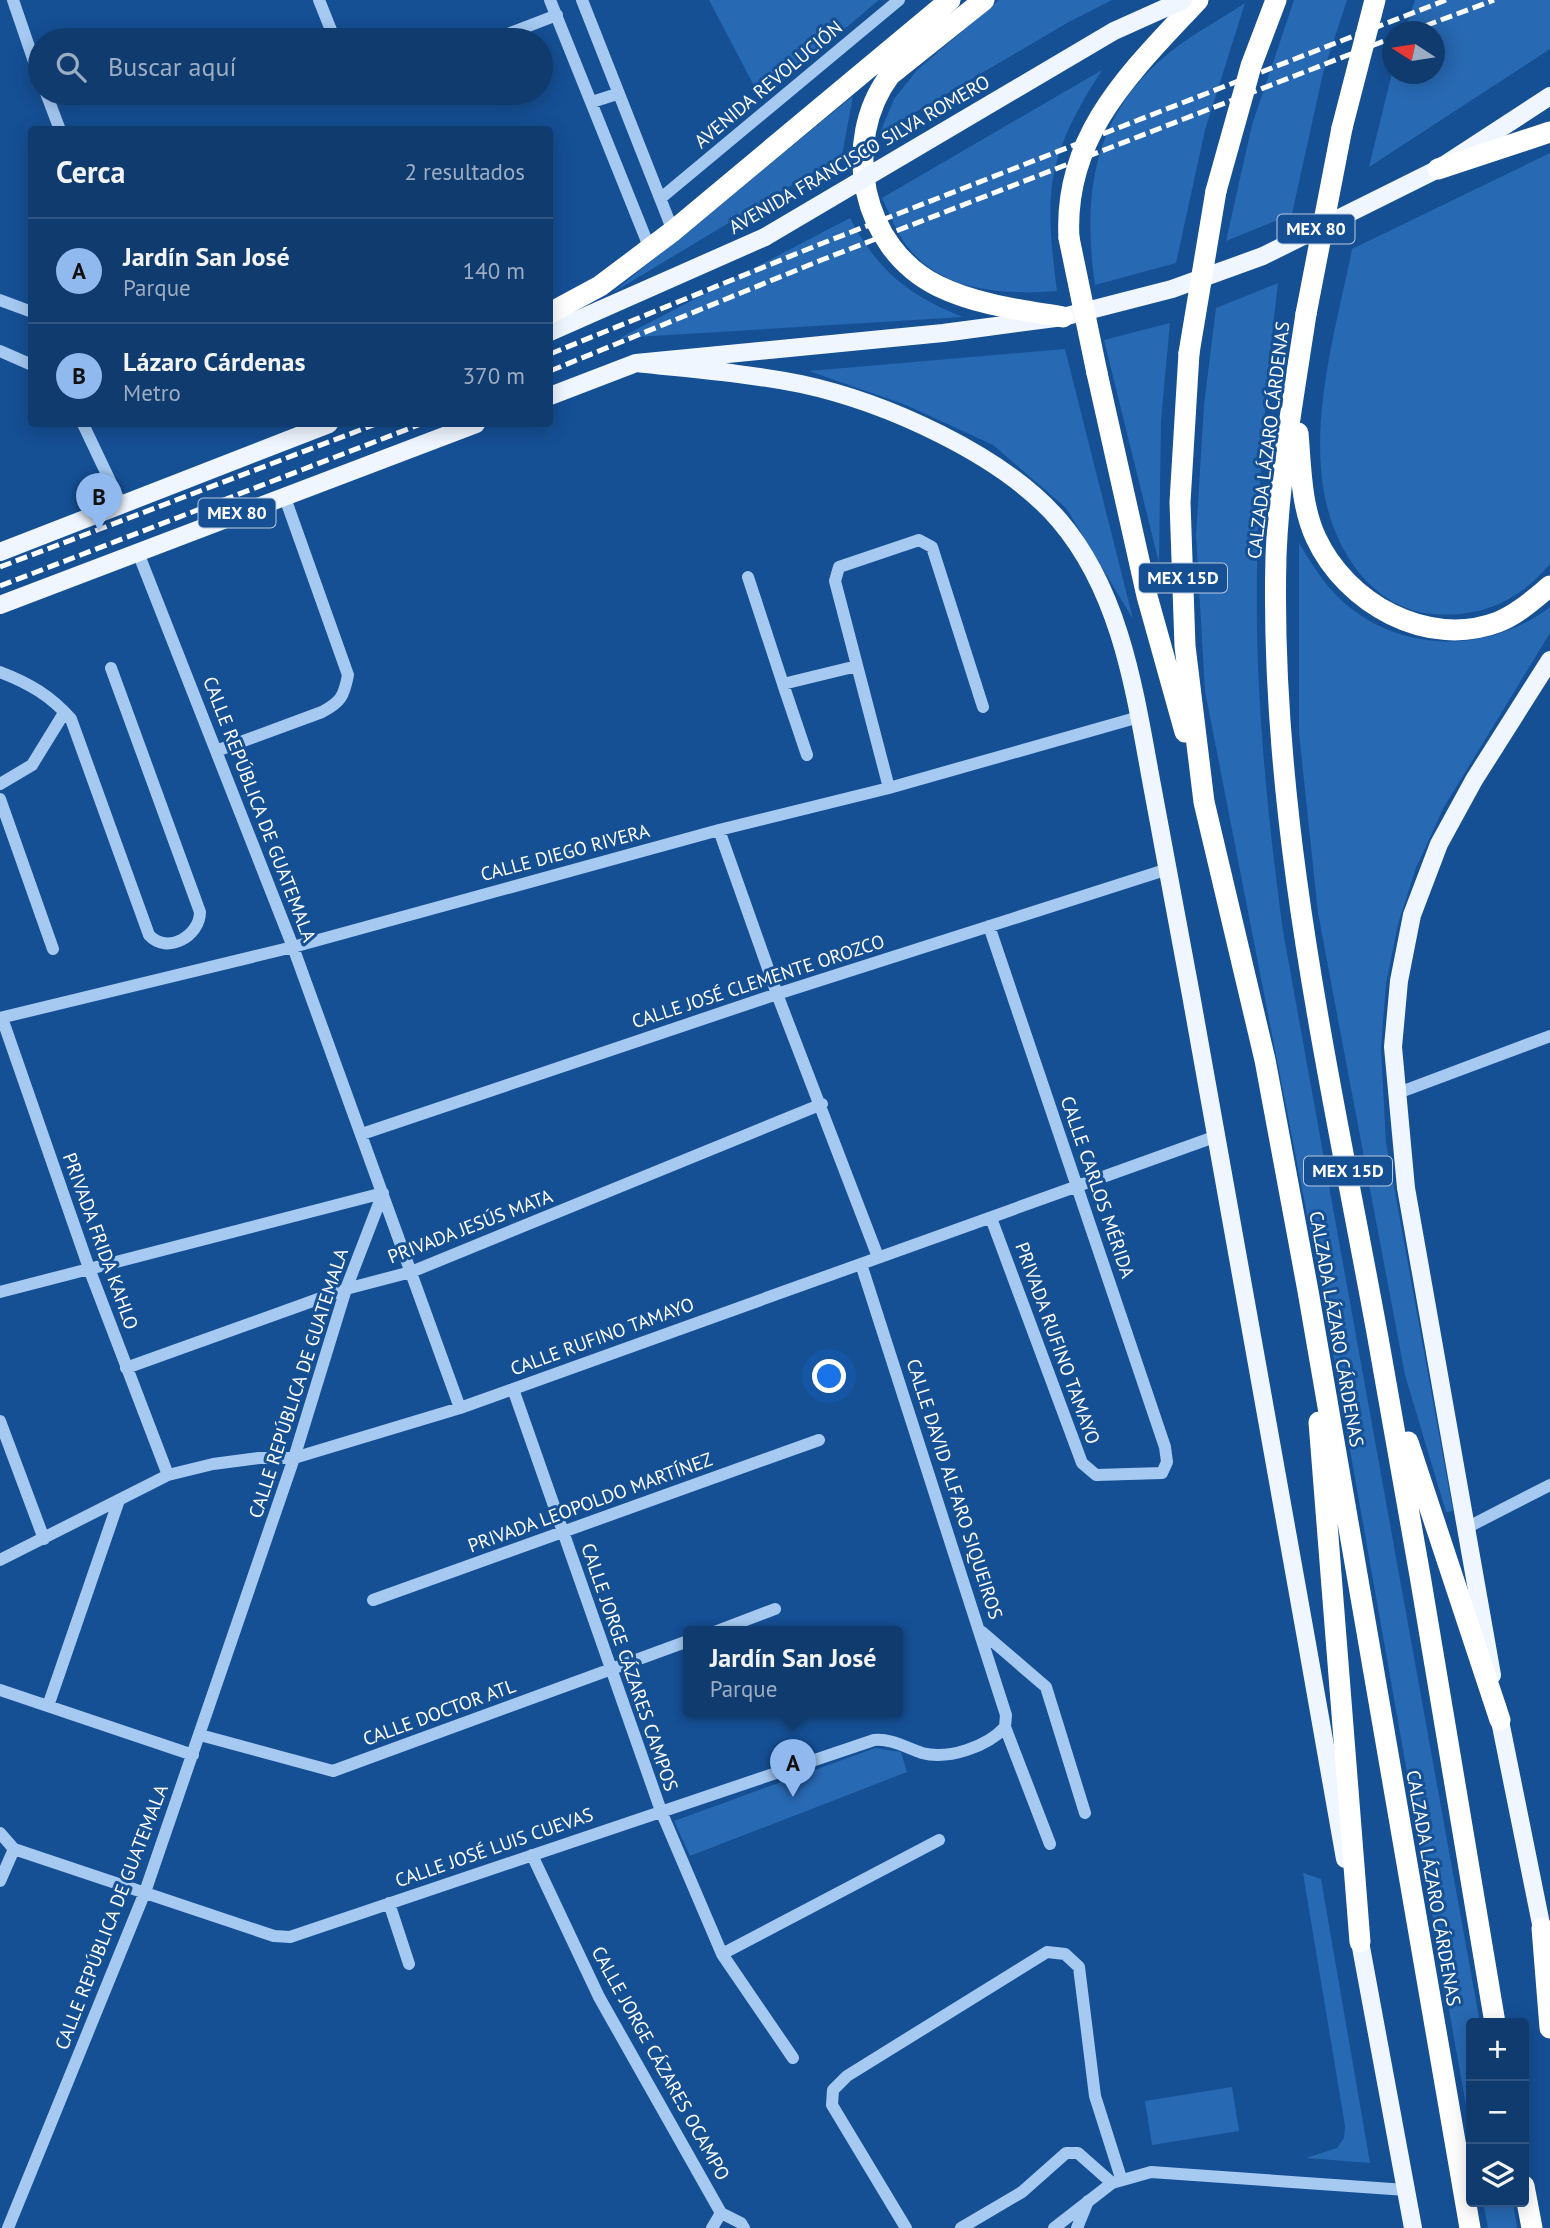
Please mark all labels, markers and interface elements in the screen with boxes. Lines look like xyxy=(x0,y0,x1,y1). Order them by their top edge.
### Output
street label: AVENIDA REVOLUCIÓN xyxy=(689,15,847,153)
north arrow xyxy=(1382,21,1445,84)
search box xyxy=(28,28,553,105)
icon: search xyxy=(52,48,90,86)
text: Buscar aquí xyxy=(108,50,236,83)
street label: AVENIDA FRANCISCO SILVA ROMERO xyxy=(724,69,994,239)
text: Cerca xyxy=(56,152,125,191)
text: 2 resultados xyxy=(404,157,525,186)
road number: MEX 80 xyxy=(1278,214,1354,244)
text: Jardín San José xyxy=(123,240,290,273)
text: A xyxy=(72,256,86,285)
text: 140 m xyxy=(463,256,525,285)
text: Parque xyxy=(123,273,191,302)
street label: CALZADA LÁZARO CÁRDENAS xyxy=(1242,320,1294,560)
text: Lázaro Cárdenas xyxy=(123,345,305,378)
text: B xyxy=(72,361,86,390)
text: 370 m xyxy=(463,361,525,390)
text: Metro xyxy=(123,378,181,407)
pin: B xyxy=(76,473,122,531)
road number: MEX 80 xyxy=(198,499,276,528)
road number: MEX 15D xyxy=(1139,564,1227,592)
street label: CALLE REPÚBLICA DE GUATEMALA xyxy=(198,673,322,945)
street label: CALLE DIEGO RIVERA xyxy=(478,818,652,886)
street label: CALLE JOSÉ CLEMENTE OROZCO xyxy=(629,929,887,1033)
street label: CALLE CARLOS MÉRIDA xyxy=(1056,1093,1140,1281)
street label: PRIVADA FRIDA KAHLO xyxy=(58,1149,144,1333)
road number: MEX 15D xyxy=(1304,1156,1392,1186)
street label: PRIVADA JESÚS MATA xyxy=(384,1184,556,1268)
street label: CALZADA LÁZARO CÁRDENAS xyxy=(1304,1209,1370,1449)
street label: PRIVADA RUFINO TAMAYO xyxy=(1010,1239,1106,1447)
street label: CALLE REPÚBLICA DE GUATEMALA xyxy=(243,1245,353,1521)
street label: CALLE RUFINO TAMAYO xyxy=(507,1292,697,1380)
street label: CALLE DAVID ALFARO SIQUEIROS xyxy=(901,1356,1009,1622)
your location xyxy=(812,1359,846,1393)
street label: PRIVADA LEOPOLDO MARTÍNEZ xyxy=(465,1447,715,1557)
street label: CALLE JORGE CÁZARES CAMPOS xyxy=(576,1540,684,1794)
popup xyxy=(683,1626,903,1717)
text: Jardín San José xyxy=(710,1641,876,1674)
street label: CALLE DOCTOR ATL xyxy=(359,1673,519,1751)
text: Parque xyxy=(710,1674,777,1703)
pin: A xyxy=(770,1739,816,1797)
street label: CALZADA LÁZARO CÁRDENAS xyxy=(1401,1768,1467,2008)
street label: CALLE REPÚBLICA DE GUATEMALA xyxy=(49,1781,173,2053)
street label: CALLE JOSÉ LUIS CUEVAS xyxy=(392,1802,596,1892)
street label: CALLE JORGE CÁZARES OCAMPO xyxy=(587,1942,735,2184)
map controls xyxy=(1466,2018,1529,2207)
button: + xyxy=(1466,2018,1529,2081)
button: − xyxy=(1466,2081,1529,2144)
button: layers xyxy=(1466,2144,1529,2207)

